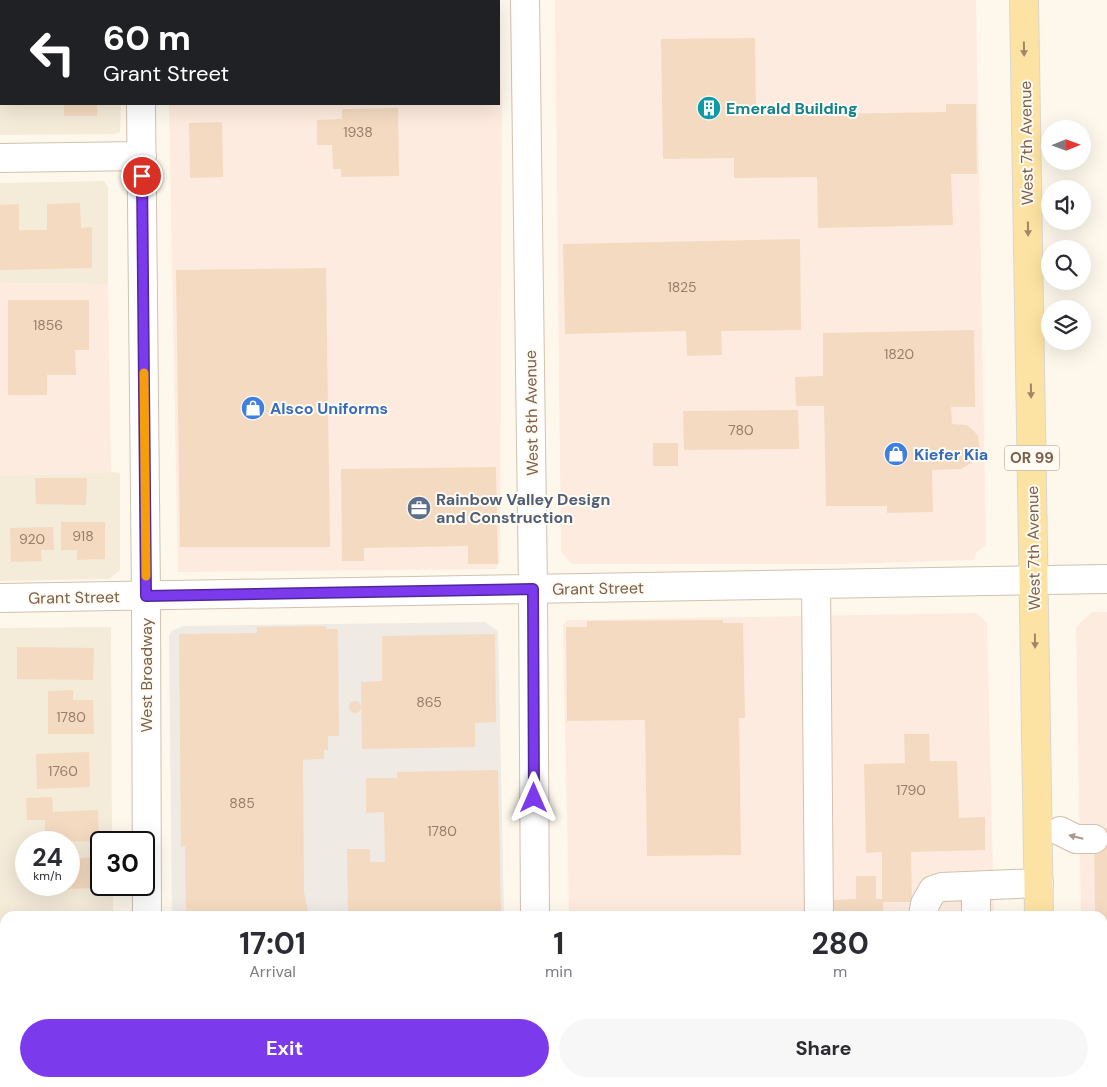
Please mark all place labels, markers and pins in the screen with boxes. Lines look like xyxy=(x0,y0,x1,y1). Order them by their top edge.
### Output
building icon: Emerald Building xyxy=(696,95,722,121)
place label: Emerald Building xyxy=(726,98,857,119)
pin xyxy=(121,155,163,197)
shop icon: Alsco Uniforms xyxy=(240,395,266,421)
place label: Alsco Uniforms xyxy=(270,398,388,419)
shop icon: Kiefer Kia xyxy=(883,441,909,467)
place label: Kiefer Kia xyxy=(914,444,988,465)
place label: Rainbow Valley Design and Construction xyxy=(436,489,610,528)
office icon: Rainbow Valley Design and Construction xyxy=(406,495,432,521)

